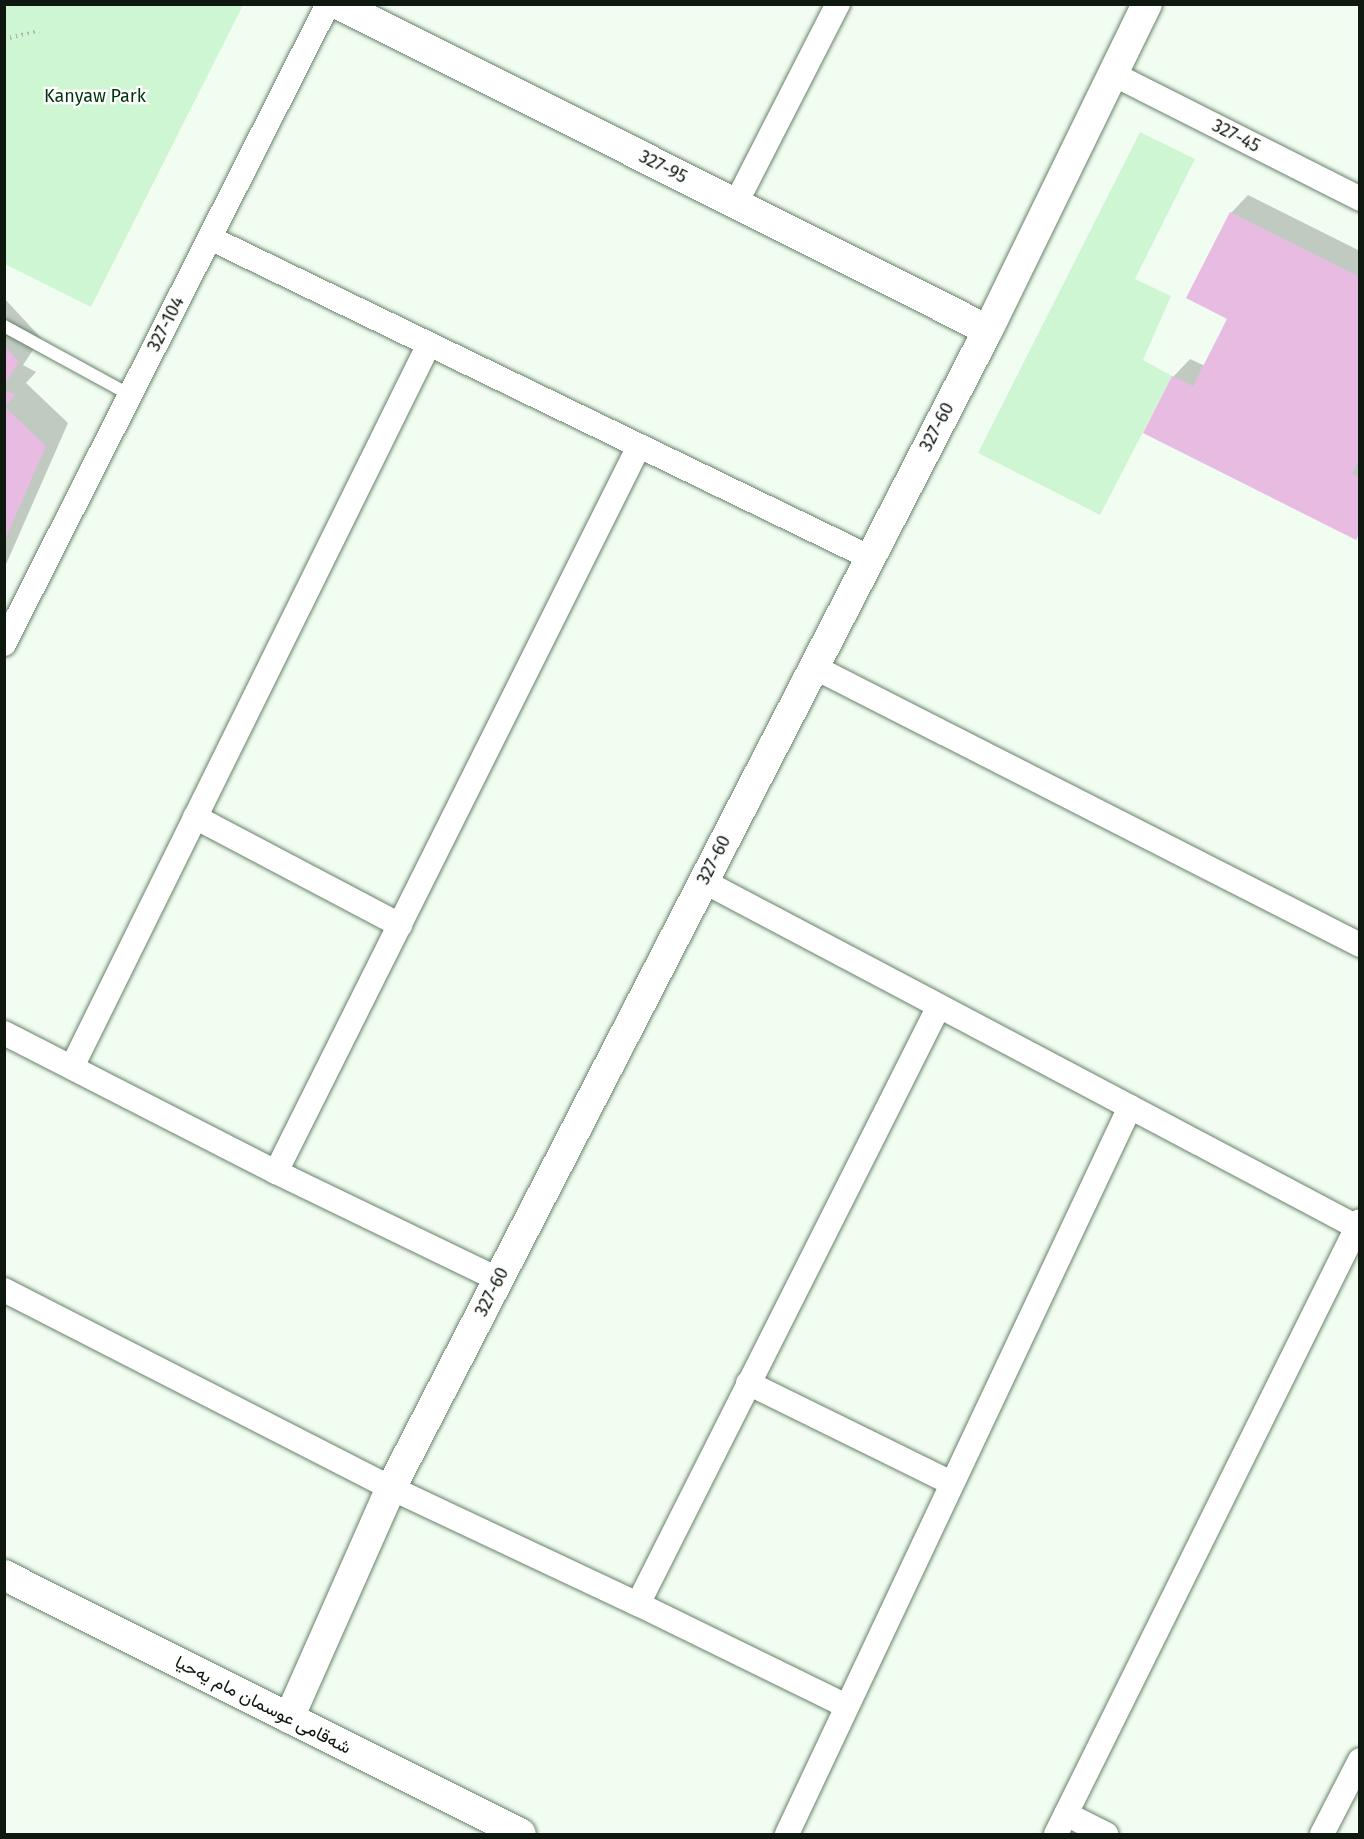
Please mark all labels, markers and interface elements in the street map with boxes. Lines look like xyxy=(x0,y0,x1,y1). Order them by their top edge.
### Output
park label: Kanyaw Park xyxy=(44,85,146,107)
street label: 327-45 xyxy=(1208,115,1264,157)
street label: 327-95 xyxy=(635,146,691,188)
street label: 327-104 xyxy=(143,293,189,355)
street label: 327-60 xyxy=(915,399,959,455)
street label: 327-60 xyxy=(692,832,736,888)
street label: 327-60 xyxy=(470,1264,514,1320)
street label: شەقامی عوسمان مام یەحیا xyxy=(171,1651,355,1759)

